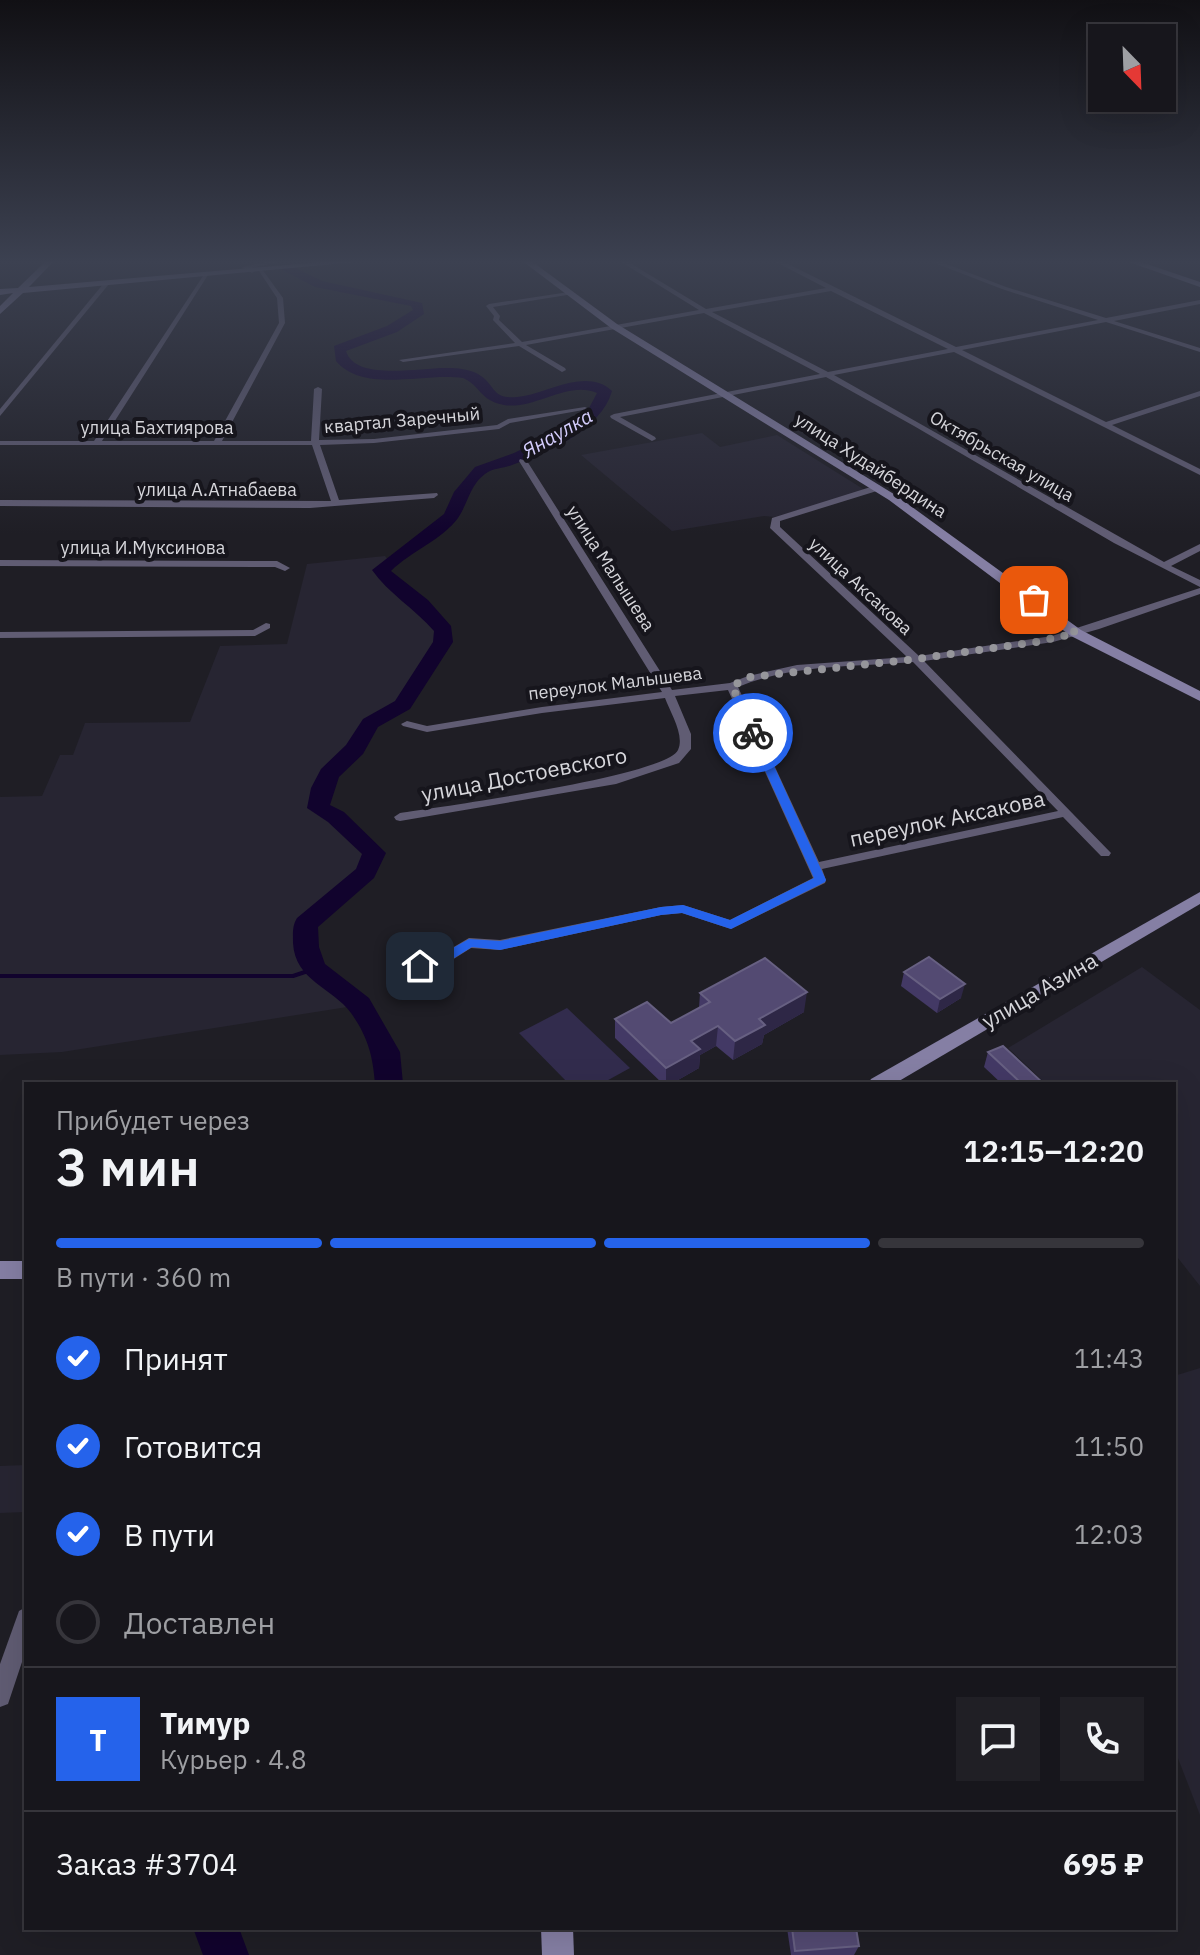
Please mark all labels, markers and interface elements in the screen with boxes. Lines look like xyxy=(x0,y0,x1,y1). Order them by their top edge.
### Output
north arrow xyxy=(1088,24,1176,112)
map controls xyxy=(1088,24,1176,112)
street label: квартал Заречный xyxy=(323,402,481,438)
water label: Янаулка xyxy=(516,402,597,465)
street label: Октябрьская улица xyxy=(926,405,1079,507)
street label: улица Худайбердина xyxy=(791,407,952,523)
street label: улица Бахтиярова xyxy=(80,416,234,439)
street label: улица А.Атнабаева xyxy=(137,478,297,501)
street label: улица Малышева xyxy=(562,501,660,636)
street label: улица Аксакова xyxy=(804,532,918,640)
street label: улица И.Муксинова xyxy=(61,536,226,559)
pin xyxy=(1000,566,1068,634)
icon: bag xyxy=(1012,578,1056,622)
street label: переулок Малышева xyxy=(527,661,704,705)
courier xyxy=(713,693,793,773)
icon: bike xyxy=(731,711,775,755)
street label: улица Достоевского xyxy=(419,740,629,808)
street label: переулок Аксакова xyxy=(847,783,1047,853)
pin xyxy=(386,932,454,1000)
icon: home xyxy=(398,944,442,988)
street label: улица Азина xyxy=(976,945,1102,1035)
text: Прибудет через xyxy=(56,1103,250,1137)
text: 12:15–12:20 xyxy=(963,1131,1144,1170)
text: 3 мин xyxy=(56,1133,200,1200)
text: В пути · 360 m xyxy=(56,1260,231,1294)
icon: check xyxy=(56,1336,100,1380)
text: Принят xyxy=(124,1339,228,1378)
text: 11:43 xyxy=(1074,1341,1144,1375)
icon: check xyxy=(56,1424,100,1468)
text: Готовится xyxy=(124,1427,262,1466)
text: 11:50 xyxy=(1074,1429,1144,1463)
icon: check xyxy=(56,1512,100,1556)
text: В пути xyxy=(124,1515,215,1554)
text: 12:03 xyxy=(1074,1517,1144,1551)
text: Доставлен xyxy=(124,1603,275,1642)
button: chat xyxy=(956,1697,1040,1781)
button: phone xyxy=(1060,1697,1144,1781)
text: Тимур xyxy=(160,1703,251,1742)
text: Т xyxy=(89,1720,107,1759)
text: Курьер · 4.8 xyxy=(160,1742,307,1776)
text: Заказ #3704 xyxy=(56,1844,238,1883)
text: 695 ₽ xyxy=(1063,1844,1144,1883)

